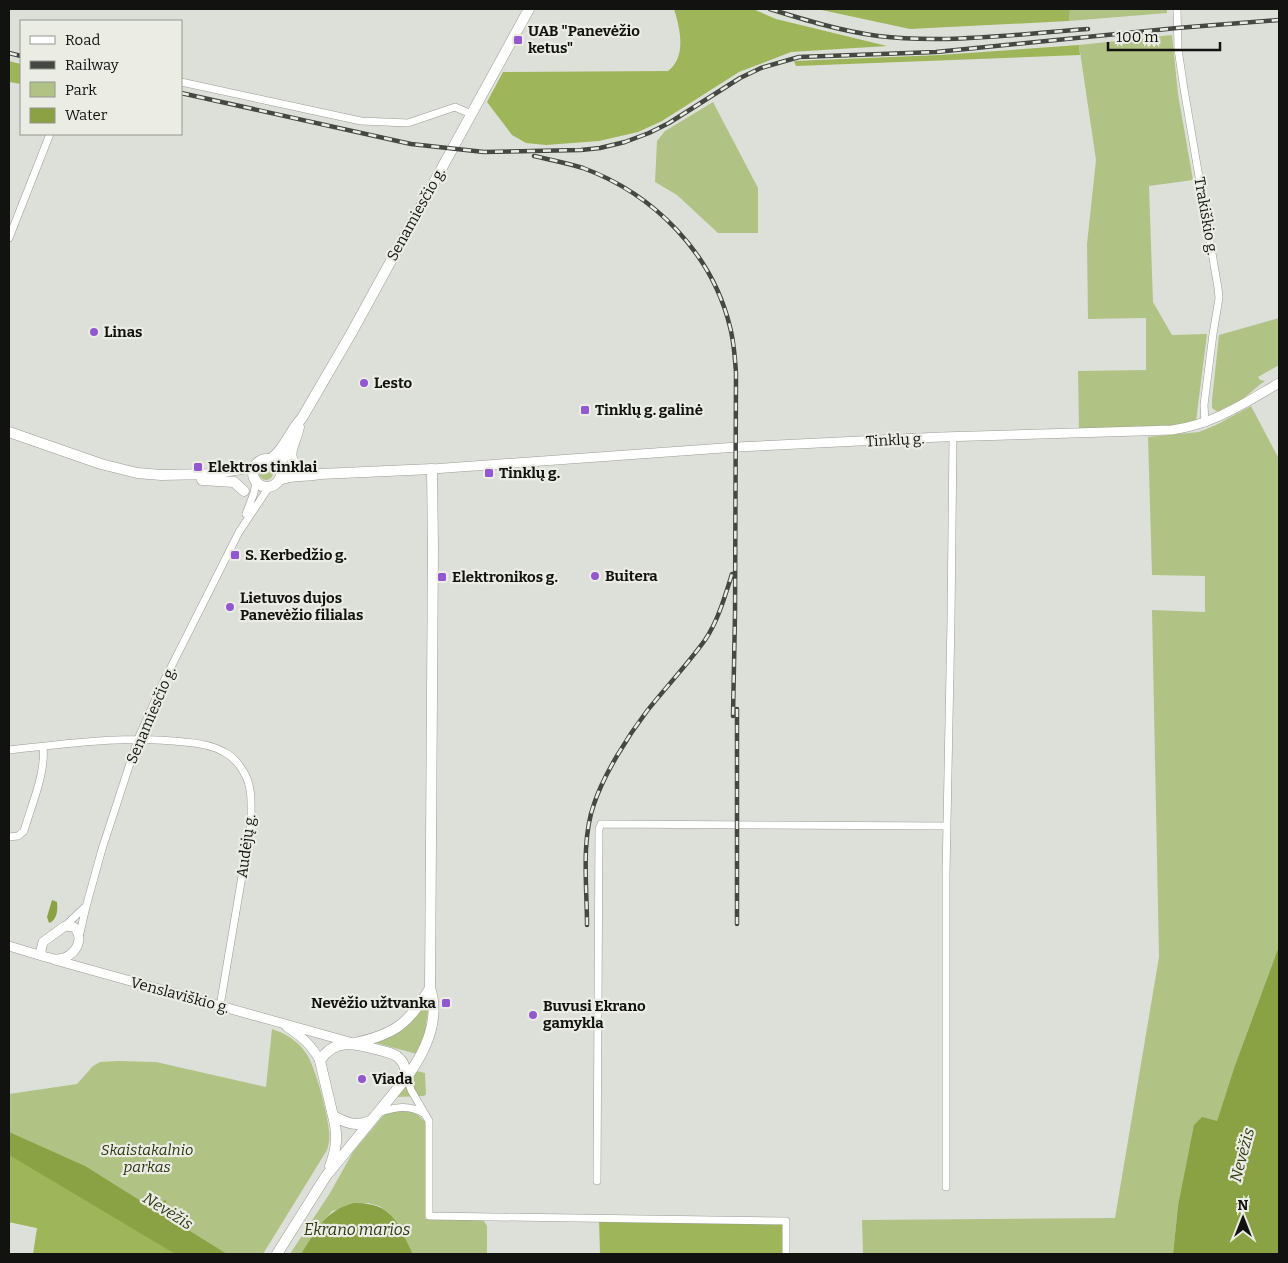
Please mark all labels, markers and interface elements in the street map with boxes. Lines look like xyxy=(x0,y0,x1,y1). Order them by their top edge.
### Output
legend xyxy=(20,20,182,135)
scale bar xyxy=(1108,20,1220,52)
place label: UAB "Panevėžio ketus" xyxy=(528,22,640,57)
text: 100 m xyxy=(1116,28,1159,46)
text: Road xyxy=(65,31,100,49)
marker: UAB "Panevėžio ketus" xyxy=(512,34,524,46)
text: Railway xyxy=(65,56,119,74)
text: Park xyxy=(65,81,97,99)
text: Water xyxy=(65,106,108,124)
street label: Senamiesčio g. xyxy=(383,164,449,264)
street label: Trakiškio g. xyxy=(1190,176,1222,256)
place label: Linas xyxy=(104,323,143,341)
marker: Linas xyxy=(88,326,100,338)
place label: Lesto xyxy=(374,374,413,392)
marker: Lesto xyxy=(358,377,370,389)
place label: Tinklų g. galinė xyxy=(595,401,703,419)
marker: Tinklų g. galinė xyxy=(579,404,591,416)
street label: Tinklų g. xyxy=(865,429,925,451)
place label: Elektros tinklai xyxy=(208,458,317,476)
marker: Elektros tinklai xyxy=(192,461,204,473)
place label: Tinklų g. xyxy=(499,464,560,482)
marker: Tinklų g. xyxy=(483,467,495,479)
place label: S. Kerbedžio g. xyxy=(245,546,347,564)
marker: S. Kerbedžio g. xyxy=(229,549,241,561)
place label: Buitera xyxy=(605,567,658,585)
place label: Elektronikos g. xyxy=(452,568,558,586)
marker: Buitera xyxy=(589,570,601,582)
marker: Elektronikos g. xyxy=(436,571,448,583)
place label: Lietuvos dujos Panevėžio filialas xyxy=(240,589,363,624)
marker: Lietuvos dujos Panevėžio filialas xyxy=(224,601,236,613)
street label: Senamiesčio g. xyxy=(122,664,180,766)
street label: Audėjų g. xyxy=(233,813,259,879)
street label: Venslaviškio g. xyxy=(129,973,231,1017)
place label: Nevėžio užtvanka xyxy=(311,994,437,1012)
marker: Nevėžio užtvanka xyxy=(440,997,452,1009)
place label: Buvusi Ekrano gamykla xyxy=(543,997,646,1032)
marker: Buvusi Ekrano gamykla xyxy=(527,1009,539,1021)
place label: Viada xyxy=(372,1070,413,1088)
marker: Viada xyxy=(356,1073,368,1085)
water label: Nevėžis xyxy=(1226,1126,1258,1184)
park label: Skaistakalnio parkas xyxy=(101,1141,193,1176)
water label: Nevėžis xyxy=(140,1188,197,1234)
north arrow xyxy=(1218,1193,1268,1243)
text: N xyxy=(1238,1197,1249,1214)
water label: Ekrano marios xyxy=(304,1220,411,1239)

